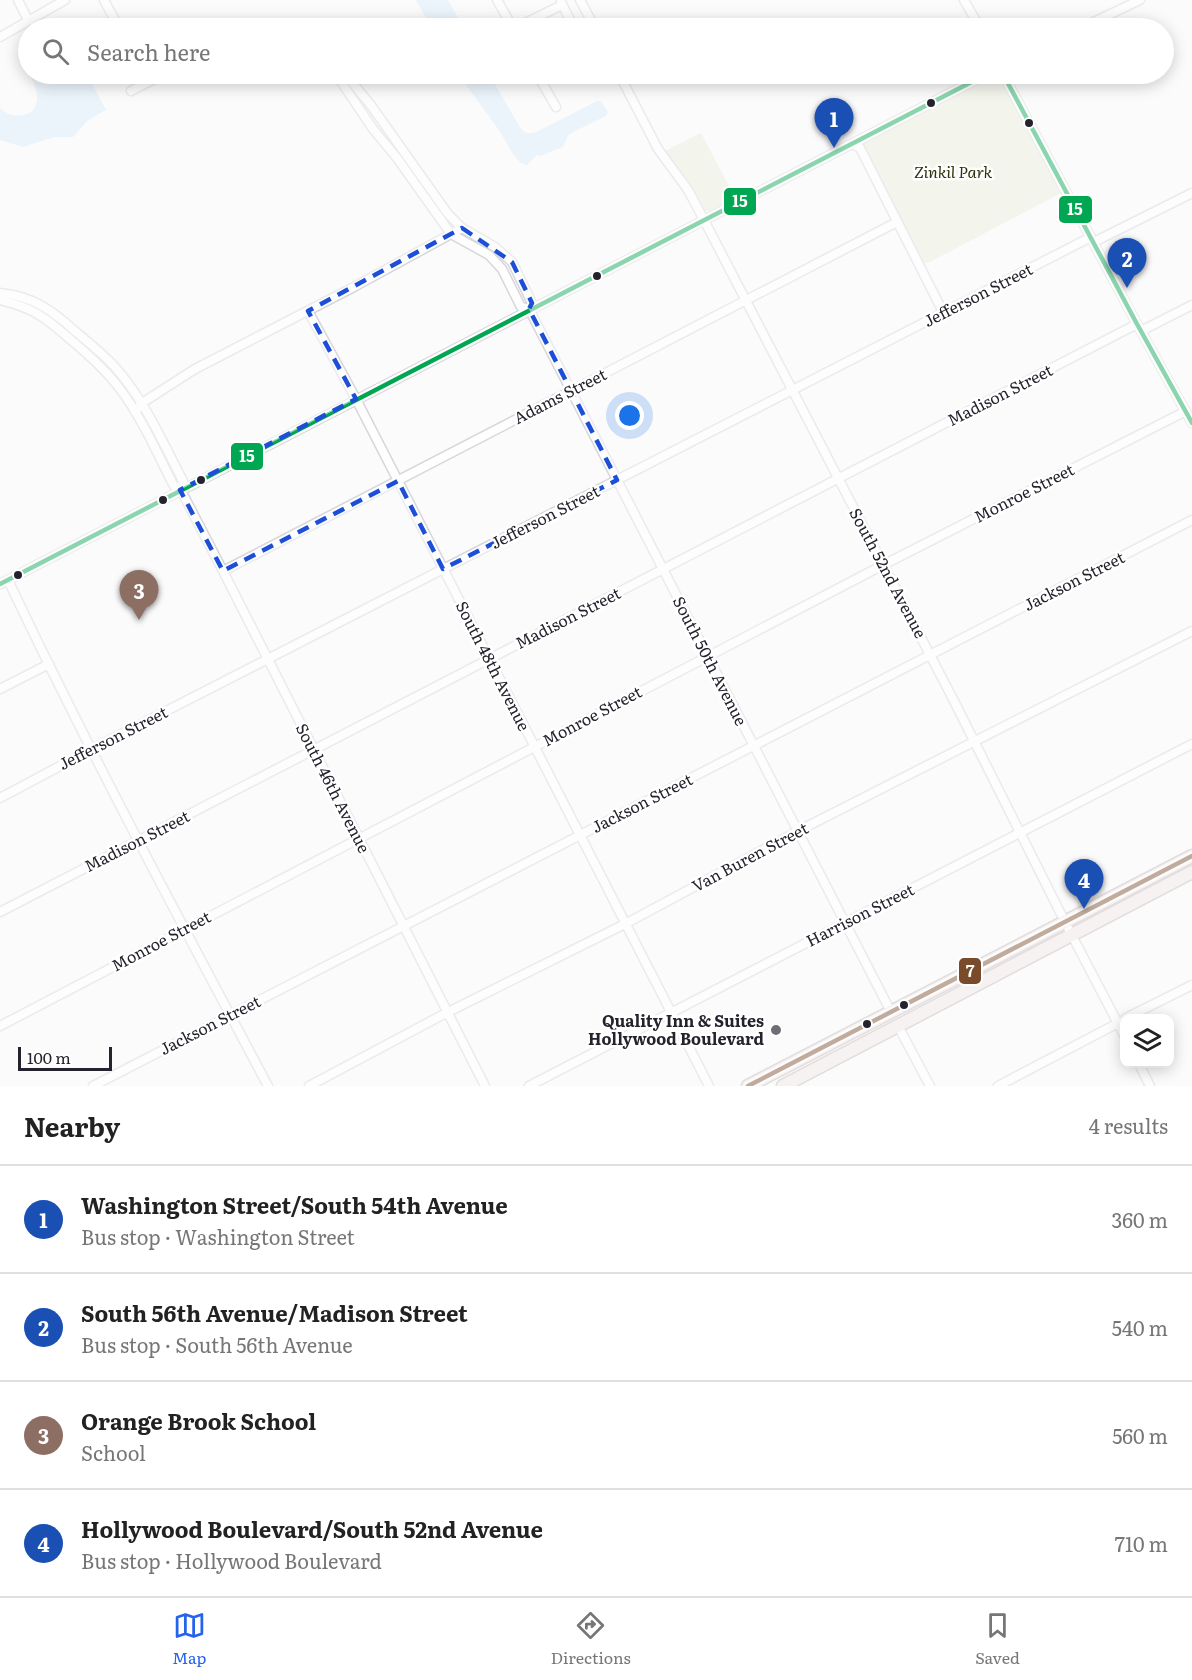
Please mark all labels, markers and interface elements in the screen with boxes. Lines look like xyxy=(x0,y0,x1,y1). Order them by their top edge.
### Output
search box xyxy=(18,18,1174,84)
icon: search xyxy=(39,35,72,68)
text: Search here xyxy=(87,35,210,68)
unlabelled marker xyxy=(925,97,937,109)
pin: 1 xyxy=(814,98,854,148)
unlabelled marker xyxy=(1023,117,1035,129)
park label: Zinkil Park xyxy=(914,159,993,183)
line badge: 15 xyxy=(723,187,757,216)
text: 15 xyxy=(732,188,748,212)
line badge: 15 xyxy=(1058,195,1093,224)
text: 15 xyxy=(1067,196,1083,220)
pin: 2 xyxy=(1108,238,1146,288)
street label: Jefferson Street xyxy=(919,256,1037,332)
unlabelled marker xyxy=(591,270,603,282)
street label: Madison Street xyxy=(943,357,1057,431)
street label: Adams Street xyxy=(509,361,611,429)
your location xyxy=(615,401,644,430)
line badge: 15 xyxy=(230,442,264,471)
text: 15 xyxy=(239,443,255,467)
street label: Monroe Street xyxy=(969,456,1078,528)
unlabelled marker xyxy=(195,474,207,486)
street label: Jefferson Street xyxy=(486,478,604,554)
unlabelled marker xyxy=(157,494,169,506)
street label: South 52nd Avenue xyxy=(844,503,933,642)
street label: Jackson Street xyxy=(1019,544,1129,616)
unlabelled marker xyxy=(12,569,24,581)
pin: 3 xyxy=(120,570,158,620)
street label: Madison Street xyxy=(511,580,625,654)
street label: South 50th Avenue xyxy=(668,592,754,730)
street label: South 48th Avenue xyxy=(451,596,537,735)
street label: Monroe Street xyxy=(538,679,646,751)
street label: Jefferson Street xyxy=(54,699,172,775)
street label: South 46th Avenue xyxy=(291,719,377,857)
street label: Jackson Street xyxy=(587,766,697,838)
street label: Madison Street xyxy=(80,803,194,877)
street label: Van Buren Street xyxy=(687,815,812,897)
pin: 4 xyxy=(1064,860,1104,909)
street label: Harrison Street xyxy=(801,876,918,952)
street label: Monroe Street xyxy=(107,904,215,976)
line badge: 7 xyxy=(958,957,982,985)
text: 7 xyxy=(966,958,975,982)
street label: Jackson Street xyxy=(155,988,265,1060)
unlabelled marker xyxy=(898,999,910,1011)
place label: Quality Inn & Suites Hollywood Boulevard xyxy=(588,1008,764,1050)
map controls xyxy=(1120,1014,1174,1068)
button: layers xyxy=(1120,1014,1174,1068)
unlabelled marker xyxy=(861,1018,873,1030)
marker: Quality Inn & Suites Hollywood Boulevard xyxy=(769,1023,783,1037)
scale bar xyxy=(18,1044,112,1072)
text: 100 m xyxy=(27,1045,71,1069)
text: Nearby xyxy=(24,1106,120,1145)
text: 4 results xyxy=(1089,1110,1168,1140)
text: Washington Street/South 54th Avenue xyxy=(81,1188,508,1221)
text: 1 xyxy=(39,1204,48,1234)
text: 360 m xyxy=(1111,1204,1168,1234)
text: Bus stop · Washington Street xyxy=(81,1221,355,1251)
text: South 56th Avenue/Madison Street xyxy=(81,1296,468,1329)
text: 2 xyxy=(38,1312,49,1342)
text: 540 m xyxy=(1112,1312,1168,1342)
text: Bus stop · South 56th Avenue xyxy=(81,1329,353,1359)
text: Orange Brook School xyxy=(81,1404,316,1437)
text: 3 xyxy=(38,1420,49,1450)
text: 560 m xyxy=(1112,1420,1168,1450)
text: School xyxy=(81,1437,146,1467)
text: Hollywood Boulevard/South 52nd Avenue xyxy=(81,1512,543,1545)
text: 4 xyxy=(37,1528,50,1558)
text: 710 m xyxy=(1115,1528,1168,1558)
text: Bus stop · Hollywood Boulevard xyxy=(81,1545,382,1575)
tab: Map xyxy=(172,1609,206,1669)
tab: Directions xyxy=(551,1609,631,1669)
tab: Saved xyxy=(975,1609,1020,1669)

